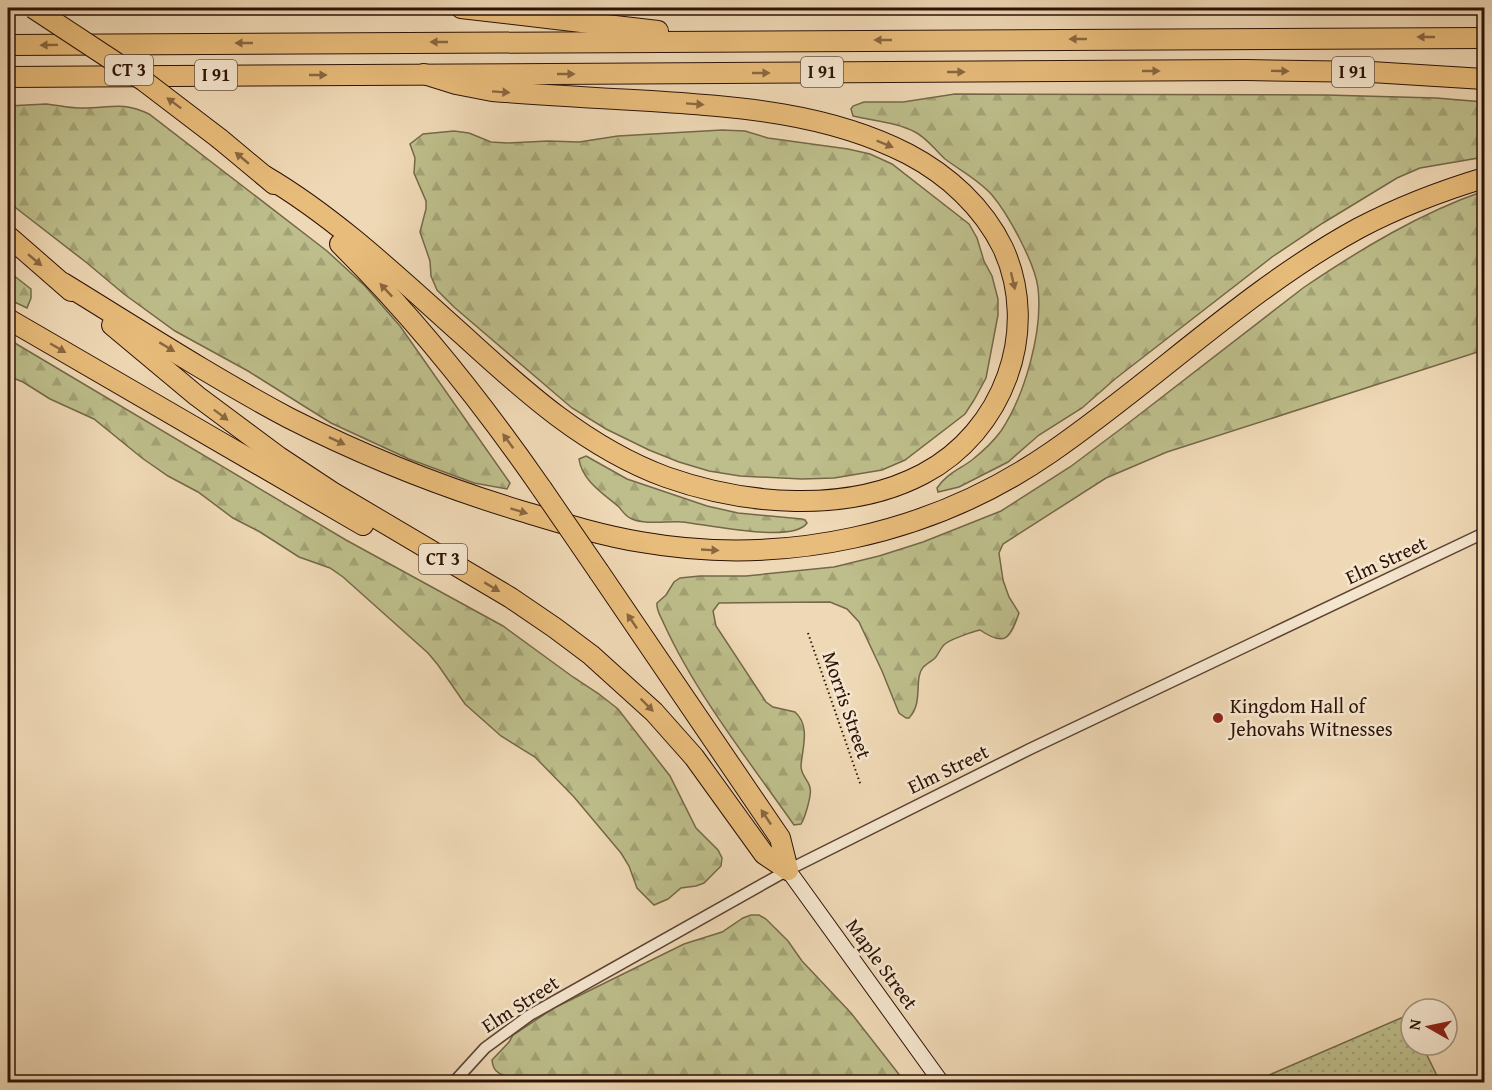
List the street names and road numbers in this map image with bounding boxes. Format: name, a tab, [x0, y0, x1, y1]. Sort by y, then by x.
road number: CT 3	[105, 55, 153, 85]
road number: I 91	[801, 57, 843, 87]
road number: I 91	[1332, 57, 1374, 87]
road number: I 91	[195, 60, 237, 90]
street label: Elm Street	[1340, 528, 1431, 591]
road number: CT 3	[419, 544, 467, 574]
street label: Morris Street	[816, 647, 879, 762]
street label: Elm Street	[902, 736, 993, 801]
street label: Maple Street	[839, 912, 925, 1015]
street label: Elm Street	[475, 968, 564, 1039]

